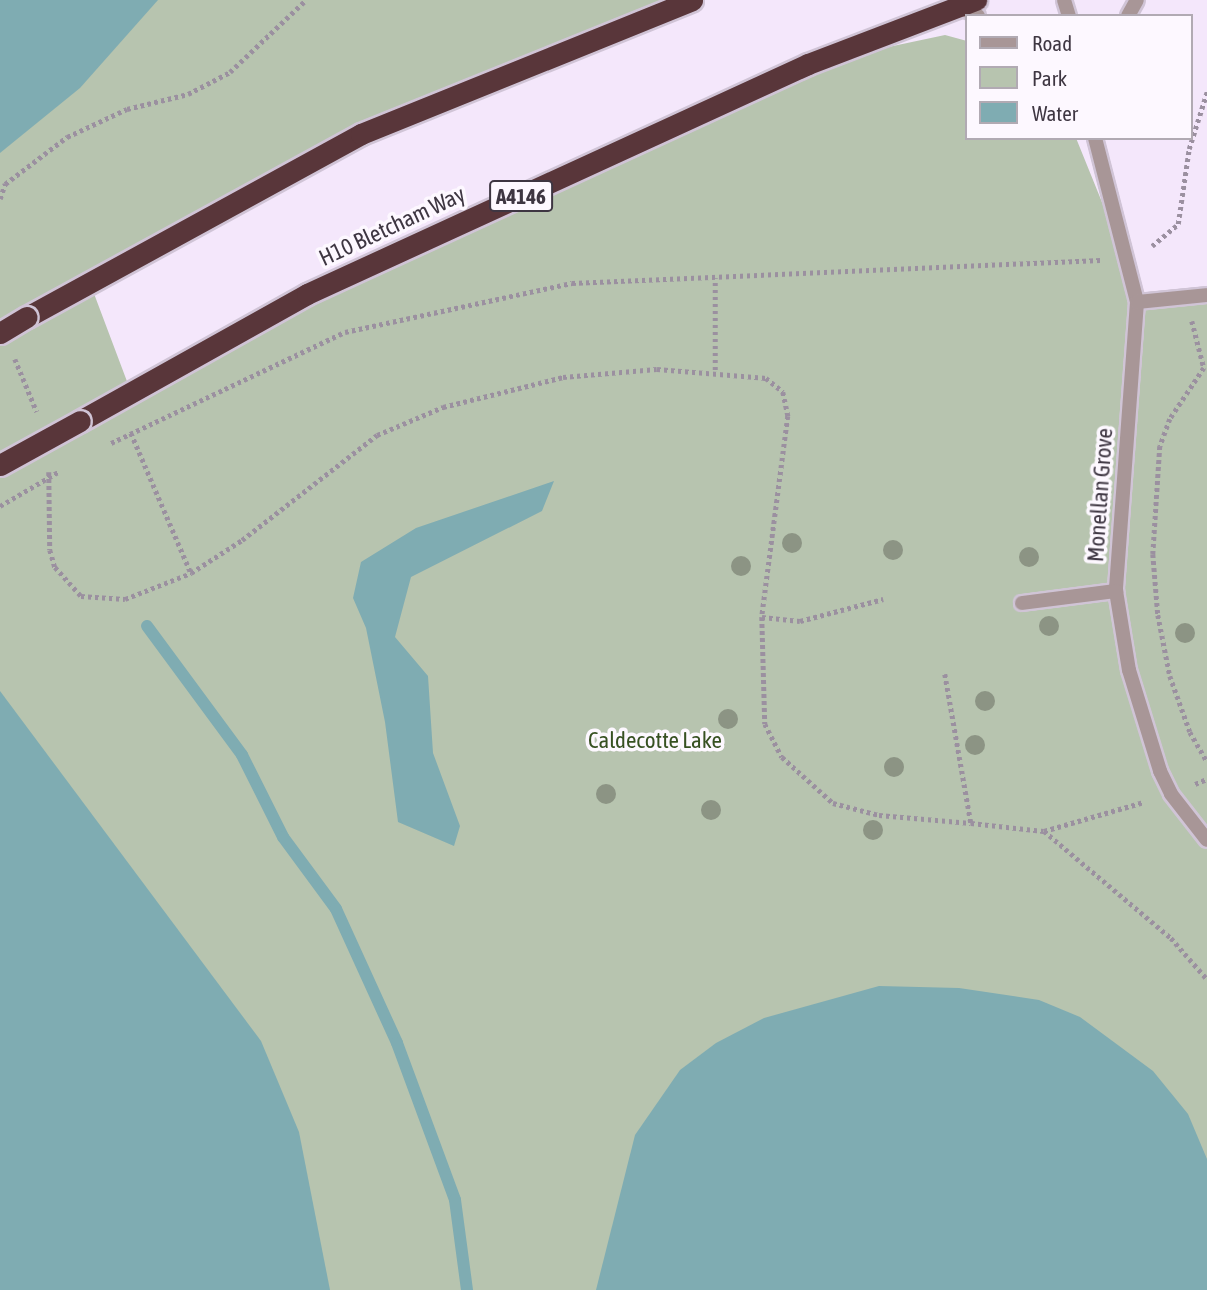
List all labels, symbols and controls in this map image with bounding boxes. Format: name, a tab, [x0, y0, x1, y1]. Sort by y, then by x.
legend	[965, 14, 1193, 140]
text: Road	[1032, 31, 1072, 55]
text: Park	[1032, 66, 1067, 90]
text: Water	[1032, 101, 1078, 125]
road number: A4146	[488, 178, 554, 214]
street label: H10 Bletcham Way	[315, 180, 469, 272]
street label: Monellan Grove	[1082, 427, 1118, 563]
park label: Caldecotte Lake	[588, 726, 722, 754]

